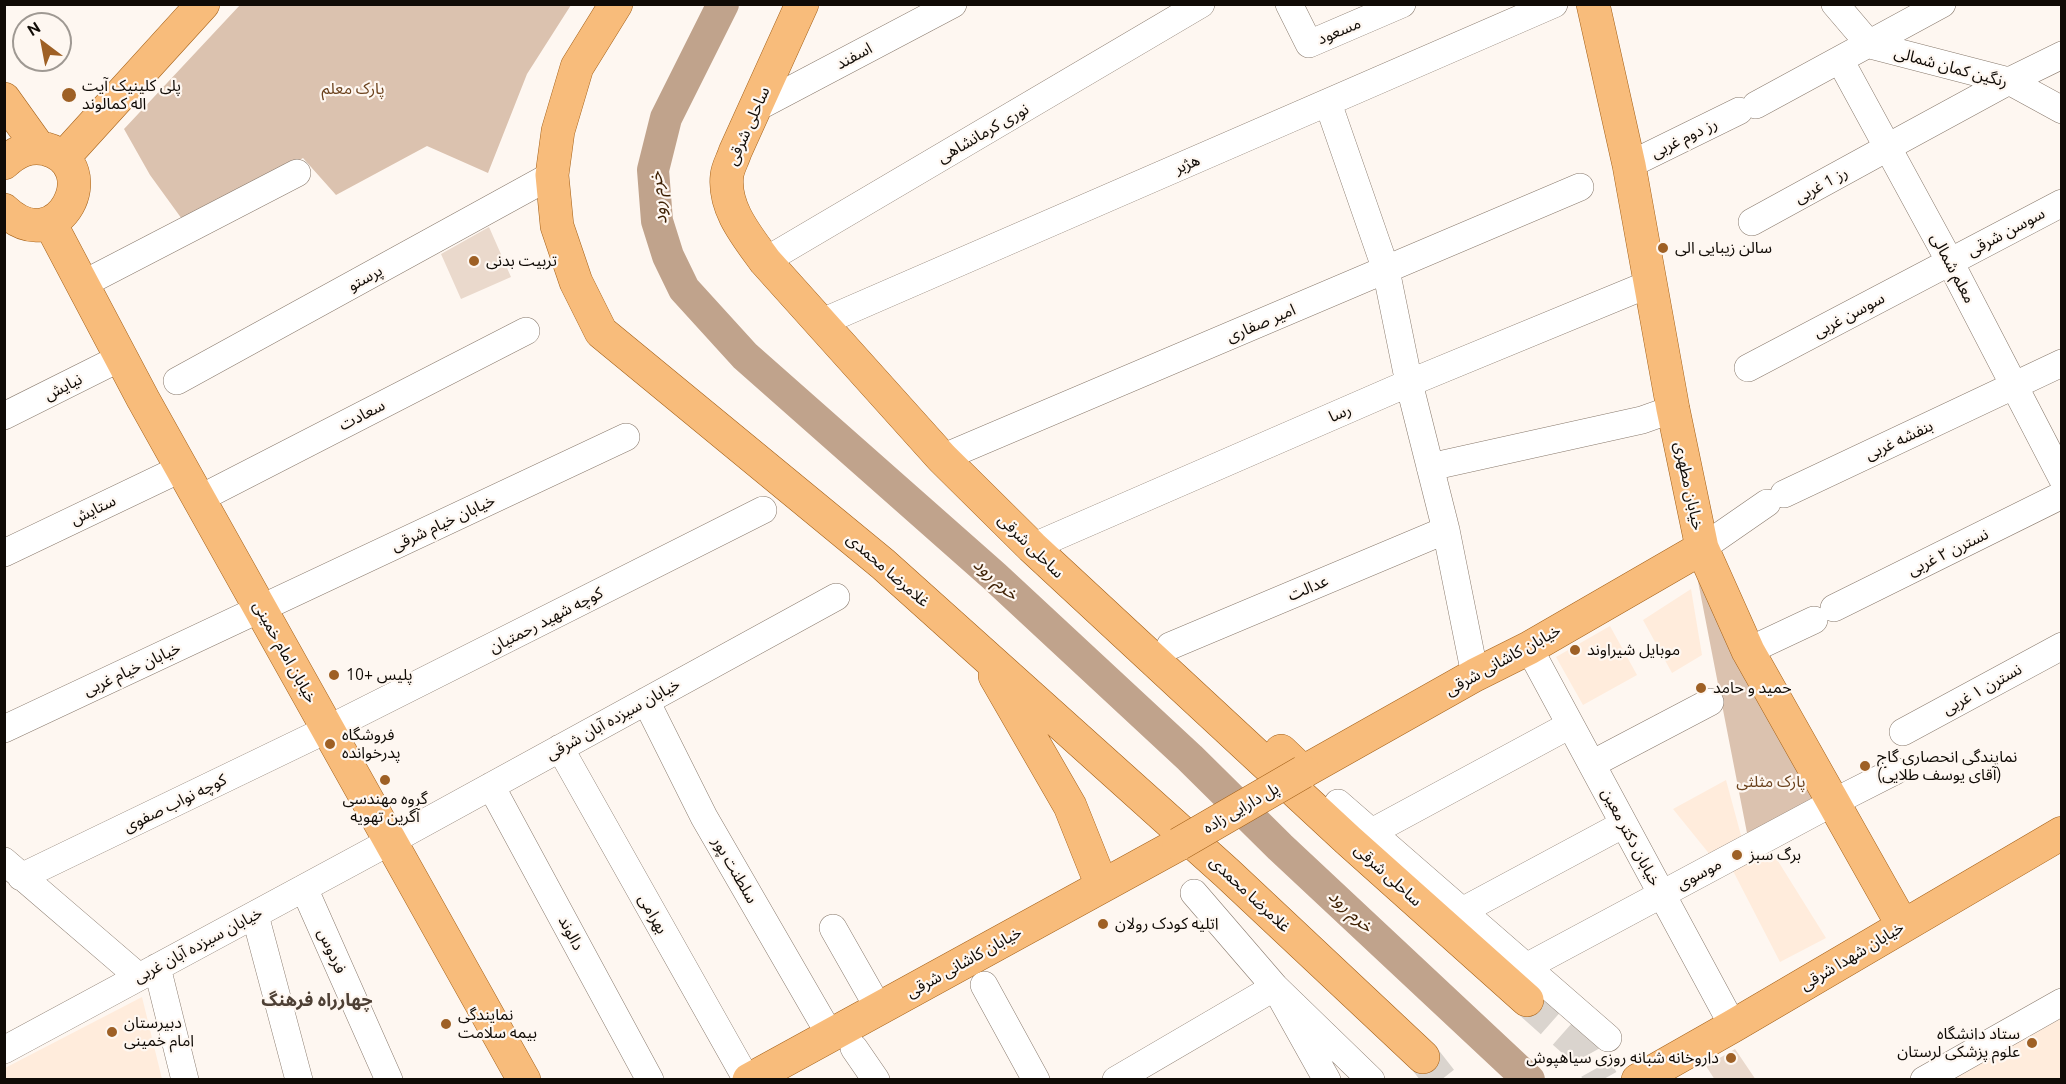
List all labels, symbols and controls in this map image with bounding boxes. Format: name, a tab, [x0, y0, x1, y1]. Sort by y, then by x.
north arrow	[12, 12, 72, 72]
street label: مسعود	[1314, 13, 1364, 49]
text: N	[24, 18, 43, 39]
street label: اسفند	[833, 39, 875, 73]
street label: رنگین کمان شمالی	[1892, 43, 2010, 91]
place label: پلی کلینیک آیت اله کمالوند	[82, 76, 181, 114]
park label: پارک معلم	[322, 79, 384, 99]
street label: ساحلی شرقی	[722, 84, 774, 168]
marker: پلی کلینیک آیت اله کمالوند	[60, 86, 78, 104]
street label: نوری کرمانشاهی	[934, 99, 1032, 167]
street label: رز دوم غربی	[1648, 114, 1720, 162]
street label: هژبر	[1171, 150, 1203, 178]
street label: رز 1 غربی	[1791, 163, 1851, 207]
water label: خرم رود	[644, 170, 672, 226]
street label: سوسن شرقی	[1964, 203, 2048, 261]
street label: معلم شمالی	[1927, 230, 1979, 306]
place label: سالن زیبایی الی	[1675, 238, 1772, 258]
marker: سالن زیبایی الی	[1656, 241, 1670, 255]
place label: تربیت بدنی	[486, 251, 557, 271]
marker: تربیت بدنی	[467, 254, 481, 268]
street label: پرستو	[344, 261, 386, 295]
street label: سوسن غربی	[1810, 288, 1888, 342]
street label: امیر صفاری	[1224, 300, 1298, 346]
street label: نیایش	[41, 369, 85, 405]
street label: سعادت	[336, 395, 388, 435]
street label: رسا	[1326, 400, 1354, 426]
street label: بنفشه غربی	[1862, 416, 1936, 464]
street label: خیابان مطهری	[1670, 440, 1708, 532]
street label: ستایش	[67, 491, 119, 529]
street label: خیابان خیام شرقی	[388, 491, 498, 555]
street label: ساحلی شرقی	[994, 510, 1068, 582]
street label: نسترن ۲ غربی	[1904, 524, 1992, 580]
street label: غلامرضا محمدی	[843, 529, 933, 611]
water label: خرم رود	[969, 553, 1023, 605]
street label: عدالت	[1285, 571, 1331, 605]
street label: کوچه شهید رحمتیان	[486, 583, 606, 657]
street label: خیابان امام خمینی	[249, 598, 321, 706]
street label: خیابان کاشانی شرقی	[1442, 620, 1564, 700]
street label: خیابان خیام غربی	[80, 638, 184, 700]
place label: موبایل شیراوند	[1587, 640, 1680, 660]
marker: موبایل شیراوند	[1568, 643, 1582, 657]
street label: نسترن ۱ غربی	[1939, 659, 2025, 719]
place label: پلیس +10	[346, 665, 413, 685]
marker: پلیس +10	[327, 668, 341, 682]
street label: خیابان سیزده آبان شرقی	[543, 674, 683, 764]
place label: حمید و حامد	[1713, 678, 1792, 698]
marker: حمید و حامد	[1694, 681, 1708, 695]
place label: فروشگاه پدرخوانده	[342, 725, 401, 763]
marker: فروشگاه پدرخوانده	[323, 737, 337, 751]
place label: نمایندگی انحصاری گاج (آقای یوسف طلایی)	[1877, 747, 2017, 785]
marker: نمایندگی انحصاری گاج (آقای یوسف طلایی)	[1858, 759, 1872, 773]
street label: کوچه نواب صفوی	[120, 770, 230, 836]
park label: پارک مثلثی	[1736, 772, 1806, 792]
marker: گروه مهندسی آگرین تهویه	[378, 773, 392, 787]
street label: پل دارایی زاده	[1200, 779, 1282, 837]
street label: خیابان دکتر معین	[1597, 785, 1665, 889]
place label: گروه مهندسی آگرین تهویه	[342, 789, 428, 827]
street label: سلطنت پور	[708, 833, 762, 907]
street label: ساحلی شرقی	[1350, 840, 1426, 910]
place label: برگ سبز	[1749, 845, 1801, 865]
marker: برگ سبز	[1730, 848, 1744, 862]
street label: غلامرضا محمدی	[1206, 852, 1294, 936]
street label: موسوی	[1673, 854, 1725, 894]
water label: خرم رود	[1324, 885, 1378, 937]
street label: بهرامی	[634, 891, 672, 937]
street label: خیابان سیزده آبان غربی	[130, 903, 266, 987]
street label: دالوند	[554, 913, 588, 953]
place label: اتلیه کودک رولان	[1115, 914, 1219, 934]
marker: اتلیه کودک رولان	[1096, 917, 1110, 931]
street label: خیابان شهدا شرقی	[1797, 917, 1907, 995]
street label: خیابان کاشانی شرقی	[903, 922, 1025, 1002]
street label: فردوس	[314, 926, 350, 976]
district label: چهارراه فرهنگ	[261, 989, 373, 1011]
place label: نمایندگی بیمه سلامت	[458, 1005, 537, 1043]
place label: دبیرستان امام خمینی	[124, 1013, 194, 1051]
marker: نمایندگی بیمه سلامت	[439, 1017, 453, 1031]
place label: ستاد دانشگاه علوم پزشکی لرستان	[1897, 1024, 2020, 1062]
marker: دبیرستان امام خمینی	[105, 1025, 119, 1039]
marker: ستاد دانشگاه علوم پزشکی لرستان	[2025, 1036, 2039, 1050]
place label: داروخانه شبانه روزی سیاهپوش	[1526, 1048, 1719, 1068]
marker: داروخانه شبانه روزی سیاهپوش	[1724, 1051, 1738, 1065]

